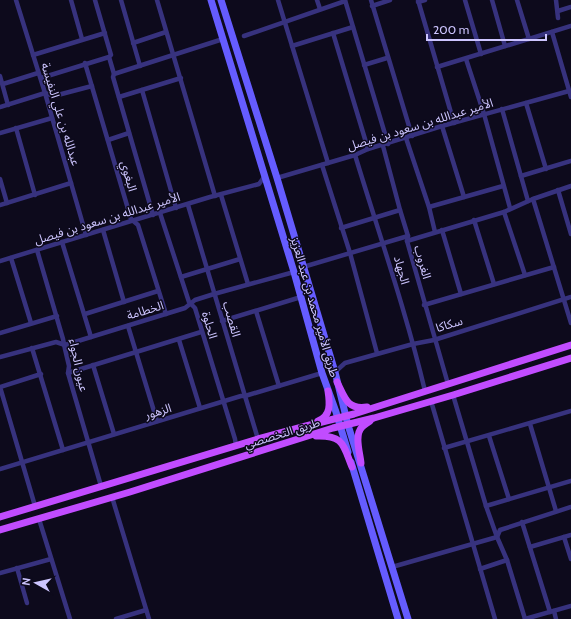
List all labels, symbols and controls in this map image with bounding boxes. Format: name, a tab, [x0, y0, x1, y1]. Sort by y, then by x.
scale bar	[427, 16, 546, 42]
text: 200 m	[433, 22, 469, 37]
street label: عبدالله بن علي النفيسة	[36, 61, 84, 168]
street label: الأمير عبدالله بن سعود بن فيصل	[345, 95, 495, 153]
street label: البغوي	[115, 159, 141, 194]
street label: الأمير عبدالله بن سعود بن فيصل	[32, 189, 182, 247]
street label: طريق الأمير محمد بن عبد العزيز	[287, 234, 342, 379]
street label: الغروب	[411, 243, 435, 281]
street label: الجهاد	[391, 254, 413, 286]
street label: الخطامة	[125, 297, 165, 323]
street label: القصب	[220, 299, 244, 339]
street label: الحلوة	[199, 310, 221, 341]
street label: سكاكا	[434, 313, 464, 335]
street label: عيون الجواء	[66, 337, 92, 393]
street label: الزهور	[142, 400, 173, 422]
street label: طريق التخصصي	[242, 414, 322, 454]
north arrow	[16, 563, 56, 603]
text: N	[19, 577, 34, 586]

